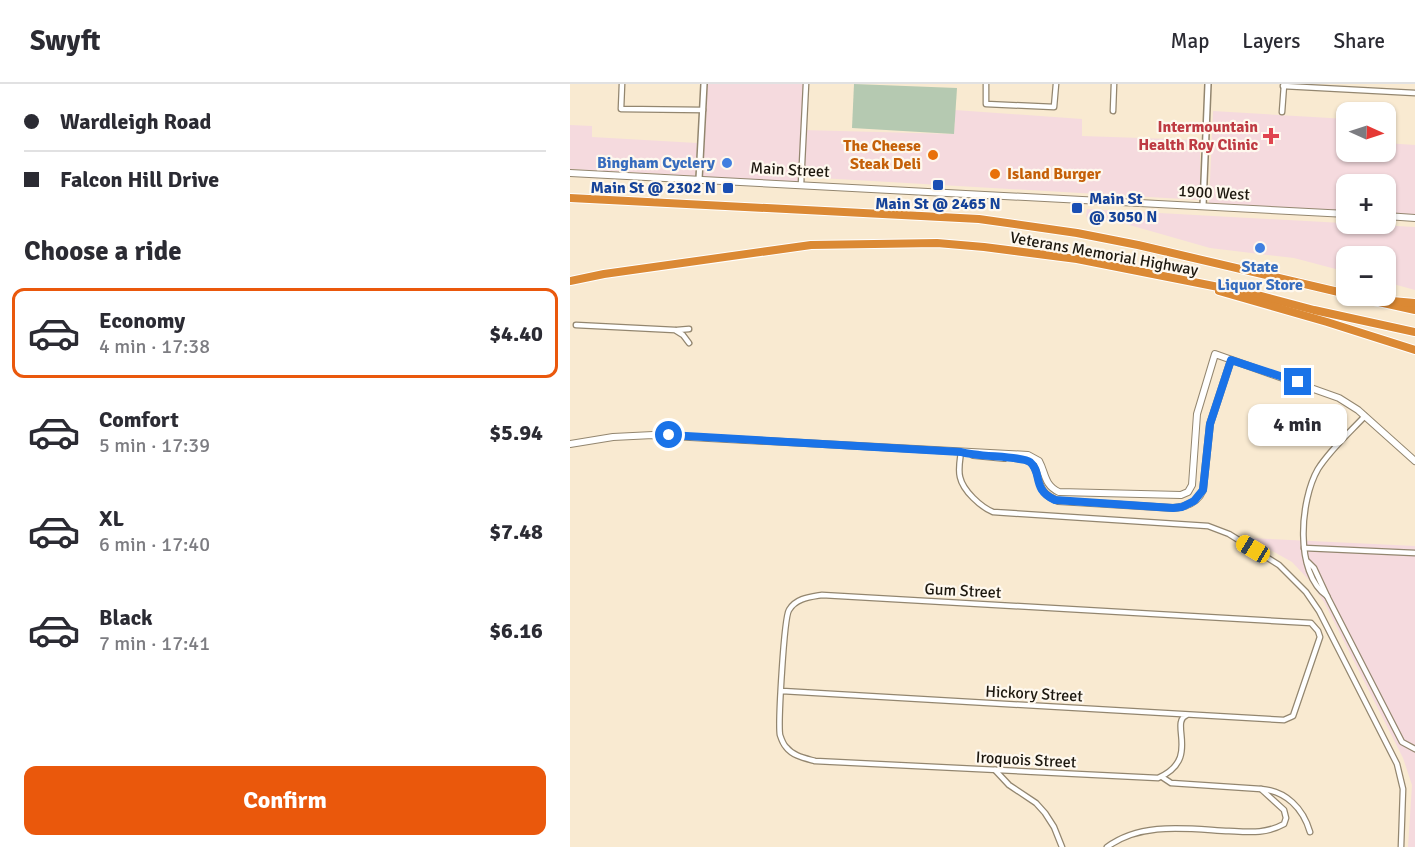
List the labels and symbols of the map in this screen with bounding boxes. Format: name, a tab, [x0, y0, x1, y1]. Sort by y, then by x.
north arrow	[1336, 102, 1396, 162]
place label: Intermountain Health Roy Clinic	[1138, 117, 1258, 155]
marker: Intermountain Health Roy Clinic	[1262, 127, 1280, 145]
place label: The Cheese Steak Deli	[843, 136, 921, 174]
marker: The Cheese Steak Deli	[926, 148, 940, 162]
place label: Bingham Cyclery	[597, 153, 715, 173]
marker: Bingham Cyclery	[720, 156, 734, 170]
street label: Main Street	[750, 158, 831, 182]
place label: Island Burger	[1007, 164, 1102, 184]
marker: Island Burger	[988, 167, 1002, 181]
place label: Main St @ 2302 N	[591, 178, 716, 198]
marker: Main St @ 2465 N	[931, 178, 945, 192]
marker: Main St @ 2302 N	[721, 181, 735, 195]
street label: 1900 West	[1178, 181, 1251, 205]
place label: Main St @ 3050 N	[1089, 189, 1157, 227]
place label: Main St @ 2465 N	[875, 194, 1001, 214]
marker: Main St @ 3050 N	[1070, 201, 1084, 215]
street label: Veterans Memorial Highway	[1008, 228, 1200, 280]
marker: State Liquor Store	[1253, 241, 1267, 255]
place label: State Liquor Store	[1217, 257, 1303, 295]
route end	[1284, 368, 1311, 395]
callout: 4 min	[1248, 403, 1347, 445]
route start	[655, 421, 682, 448]
car	[1233, 532, 1273, 566]
street label: Gum Street	[924, 579, 1002, 603]
street label: Hickory Street	[985, 681, 1084, 707]
street label: Iroquois Street	[975, 747, 1077, 773]

